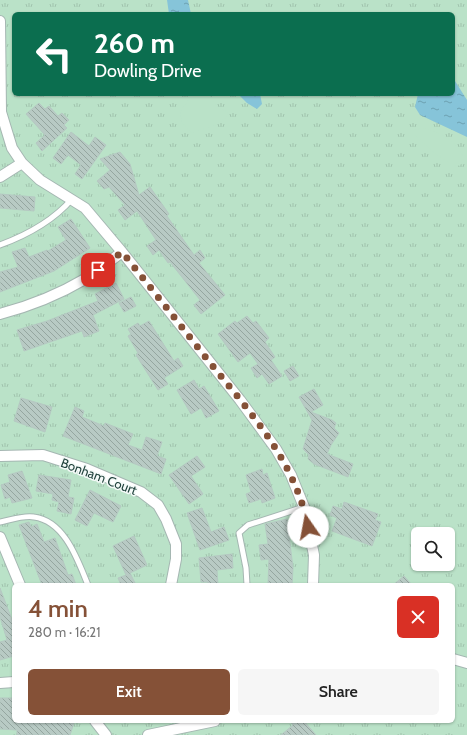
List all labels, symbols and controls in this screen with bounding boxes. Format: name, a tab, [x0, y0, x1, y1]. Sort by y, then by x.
text: 260 m	[94, 26, 175, 60]
icon: left	[28, 28, 80, 80]
text: Dowling Drive	[94, 60, 201, 82]
pin	[81, 253, 115, 287]
icon: arrive	[87, 259, 109, 281]
street label: Bonham Court	[59, 454, 140, 498]
position arrow	[287, 506, 329, 548]
map controls	[411, 527, 455, 571]
button: search	[411, 527, 455, 571]
text: 4 min	[28, 594, 88, 623]
button: close	[397, 596, 439, 638]
text: 280 m · 16:21	[28, 624, 100, 640]
button: Exit	[28, 669, 230, 715]
button: Share	[238, 669, 439, 715]

